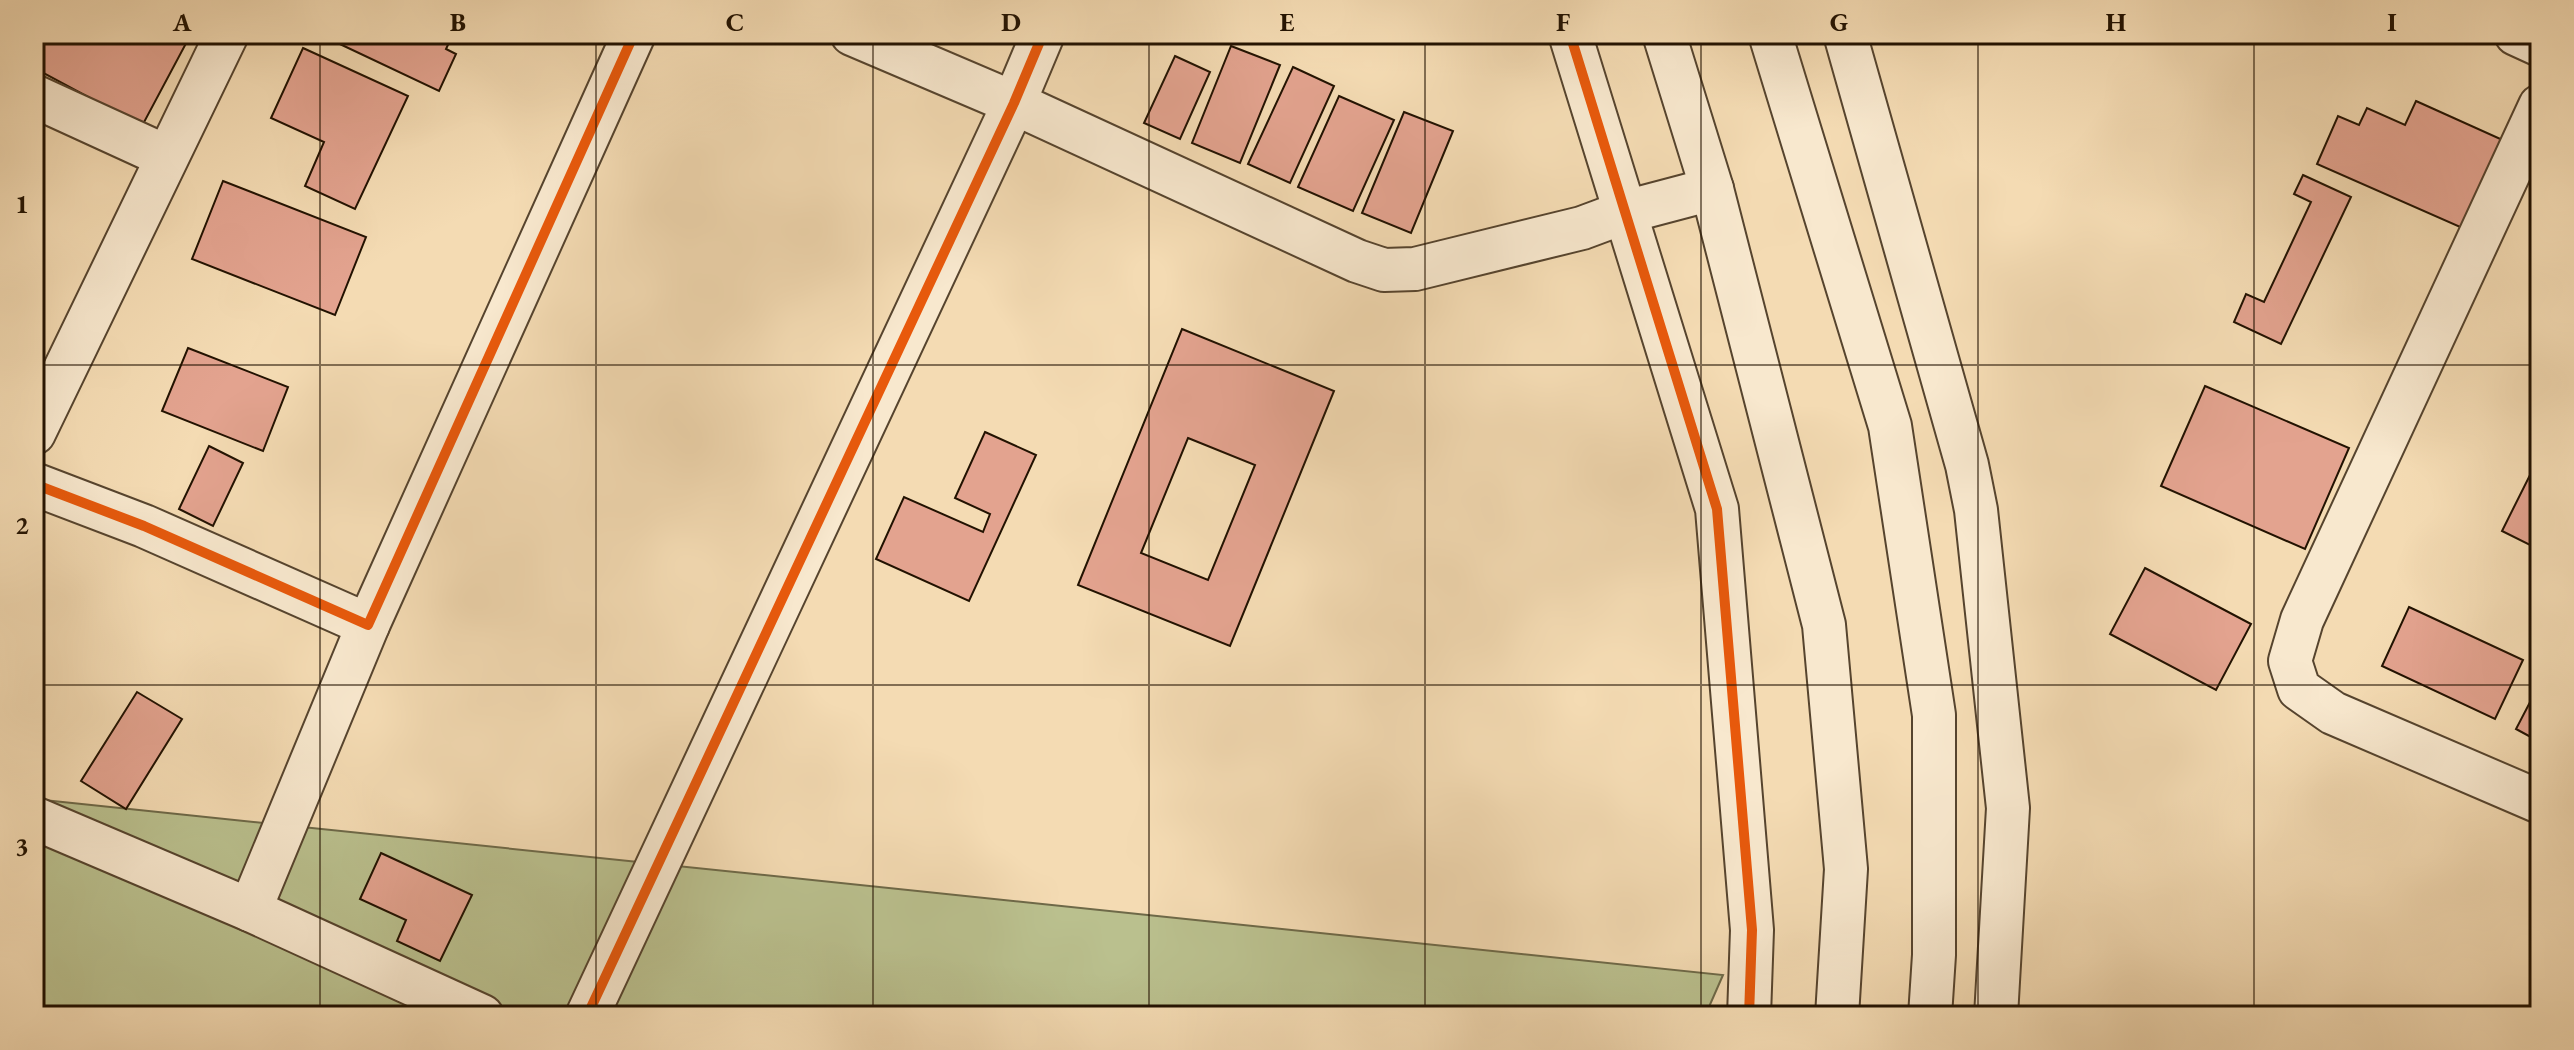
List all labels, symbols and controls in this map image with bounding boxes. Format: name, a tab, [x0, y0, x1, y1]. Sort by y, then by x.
text: A	[172, 5, 192, 39]
text: B	[450, 5, 466, 39]
text: C	[726, 5, 744, 39]
text: D	[1001, 5, 1021, 39]
text: E	[1280, 5, 1295, 39]
text: F	[1556, 5, 1570, 39]
text: G	[1830, 5, 1849, 39]
text: H	[2106, 5, 2127, 39]
text: I	[2387, 5, 2397, 39]
text: 1	[15, 187, 29, 221]
text: 2	[15, 508, 29, 542]
text: 3	[15, 829, 29, 863]

